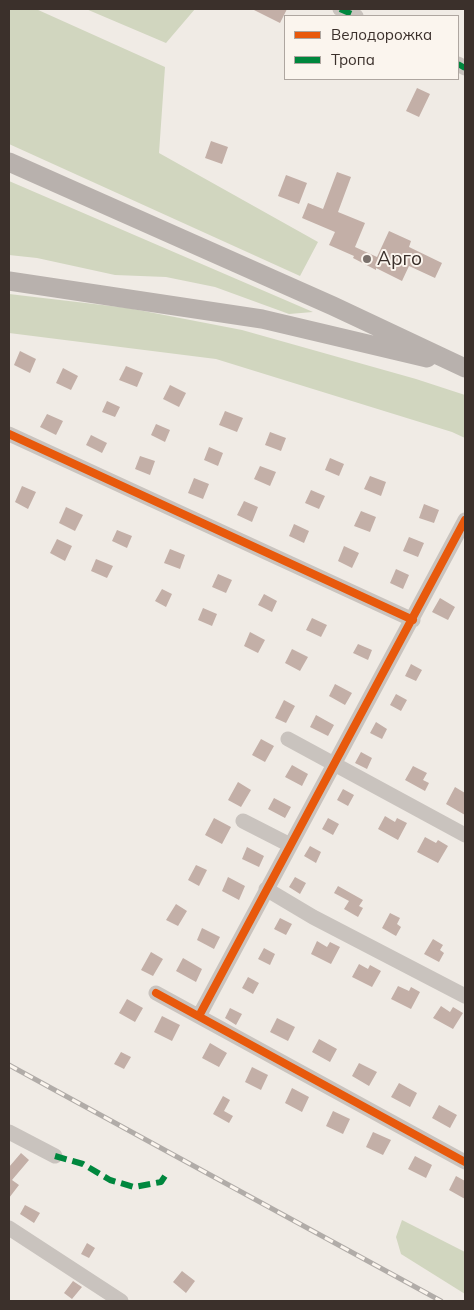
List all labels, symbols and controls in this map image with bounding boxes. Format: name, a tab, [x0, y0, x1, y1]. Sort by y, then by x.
legend	[284, 15, 459, 80]
text: Велодорожка	[331, 25, 432, 44]
text: Тропа	[331, 50, 375, 69]
place label: Арго	[377, 248, 422, 270]
marker: Арго	[361, 253, 373, 265]

